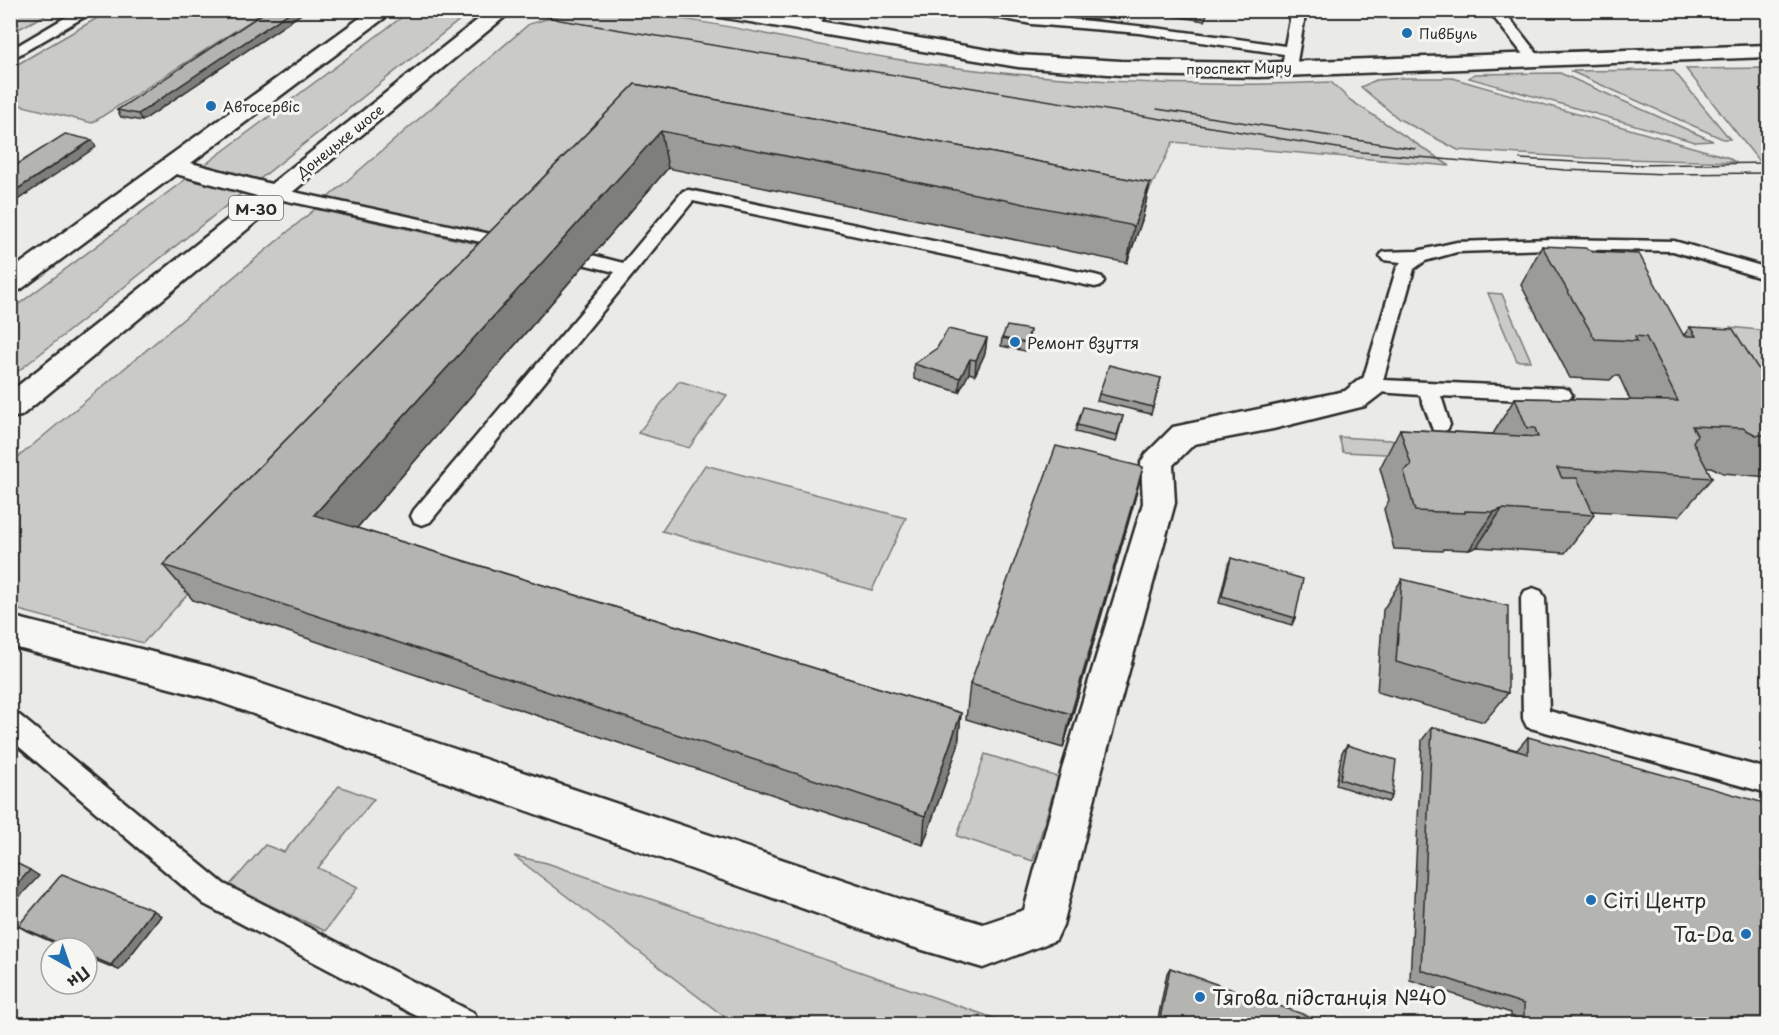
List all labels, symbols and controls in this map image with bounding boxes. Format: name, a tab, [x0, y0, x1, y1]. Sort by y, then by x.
place label: ПивБуль	[1419, 23, 1477, 44]
marker: ПивБуль	[1400, 26, 1414, 40]
street label: проспект Миру	[1186, 57, 1292, 79]
place label: Автосервіс	[223, 96, 300, 117]
marker: Автосервіс	[204, 99, 218, 113]
street label: Донецьке шосе	[291, 99, 388, 183]
road number: М-30	[229, 196, 283, 220]
place label: Ремонт взуття	[1027, 330, 1139, 354]
marker: Ремонт взуття	[1008, 335, 1022, 349]
place label: Сіті Центр	[1603, 885, 1706, 915]
marker: Сіті Центр	[1584, 893, 1598, 907]
place label: Ta-Da	[1673, 919, 1735, 949]
marker: Ta-Da	[1739, 927, 1753, 941]
north arrow	[39, 936, 99, 996]
text: Пн	[63, 962, 96, 995]
place label: Тягова пiдстанцiя №40	[1212, 982, 1447, 1012]
marker: Тягова пiдстанцiя №40	[1193, 990, 1207, 1004]

